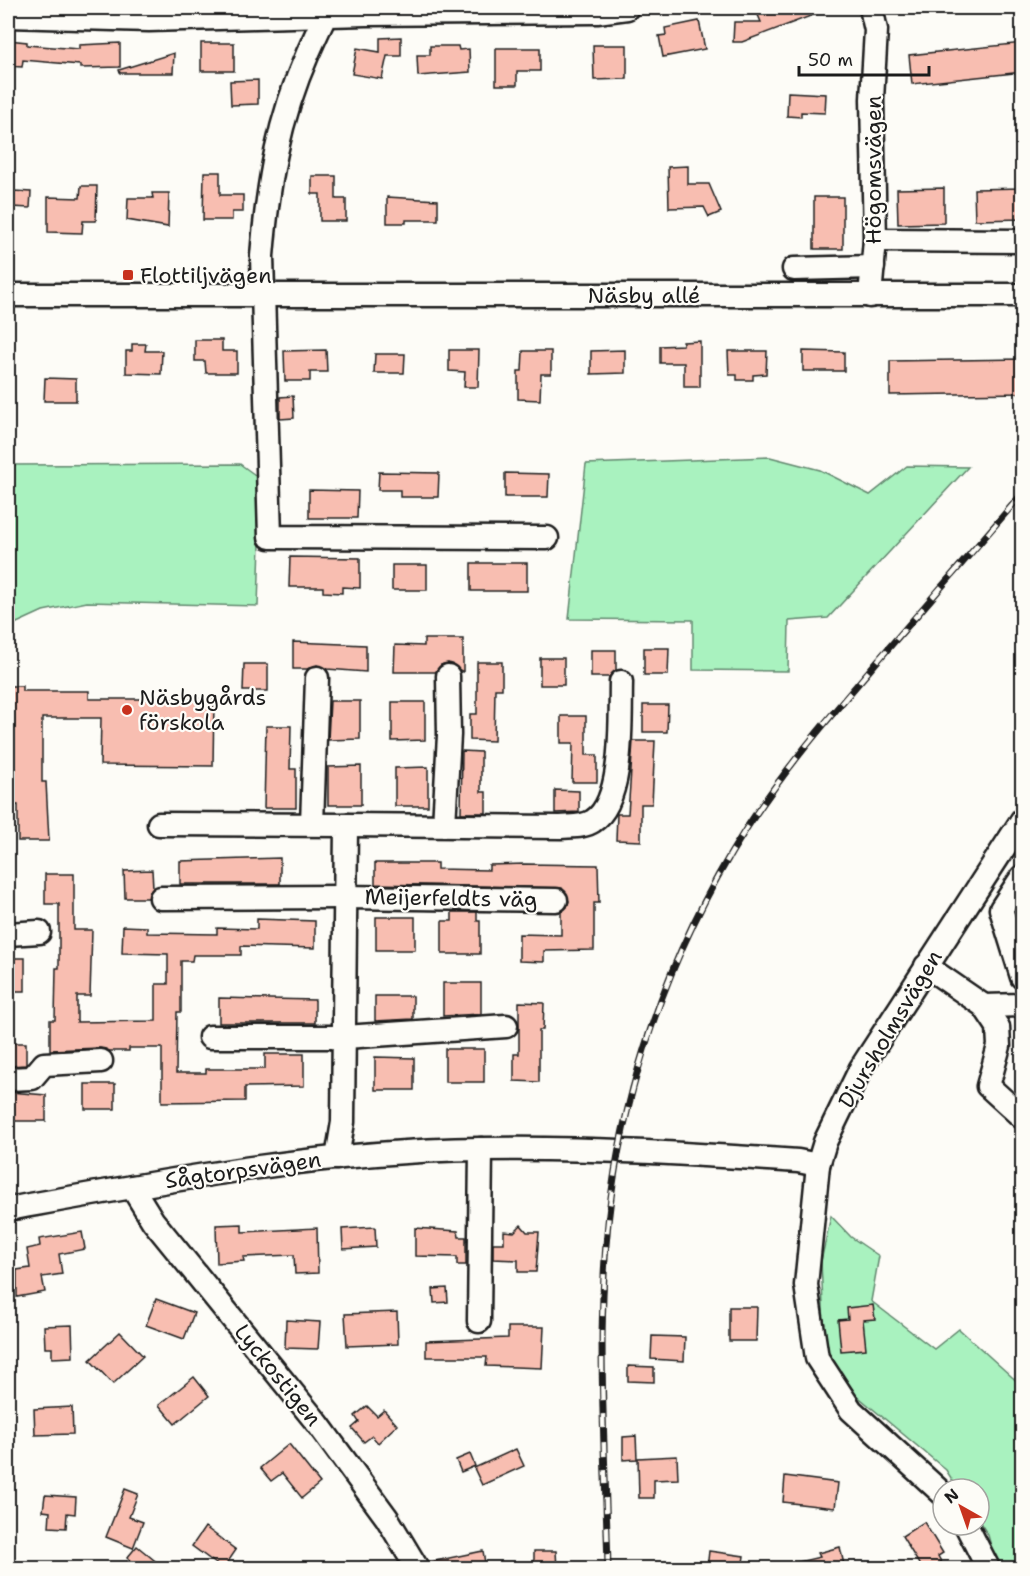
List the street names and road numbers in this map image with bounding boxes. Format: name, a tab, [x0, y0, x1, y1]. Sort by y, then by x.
street label: Högomsvägen	[859, 95, 888, 245]
street label: Näsby allé	[587, 281, 701, 310]
street label: Meijerfeldts väg	[364, 882, 538, 914]
street label: Djursholmsvägen	[831, 945, 949, 1113]
street label: Sågtorpsvägen	[163, 1145, 323, 1195]
street label: Lyckostigen	[228, 1318, 328, 1432]

